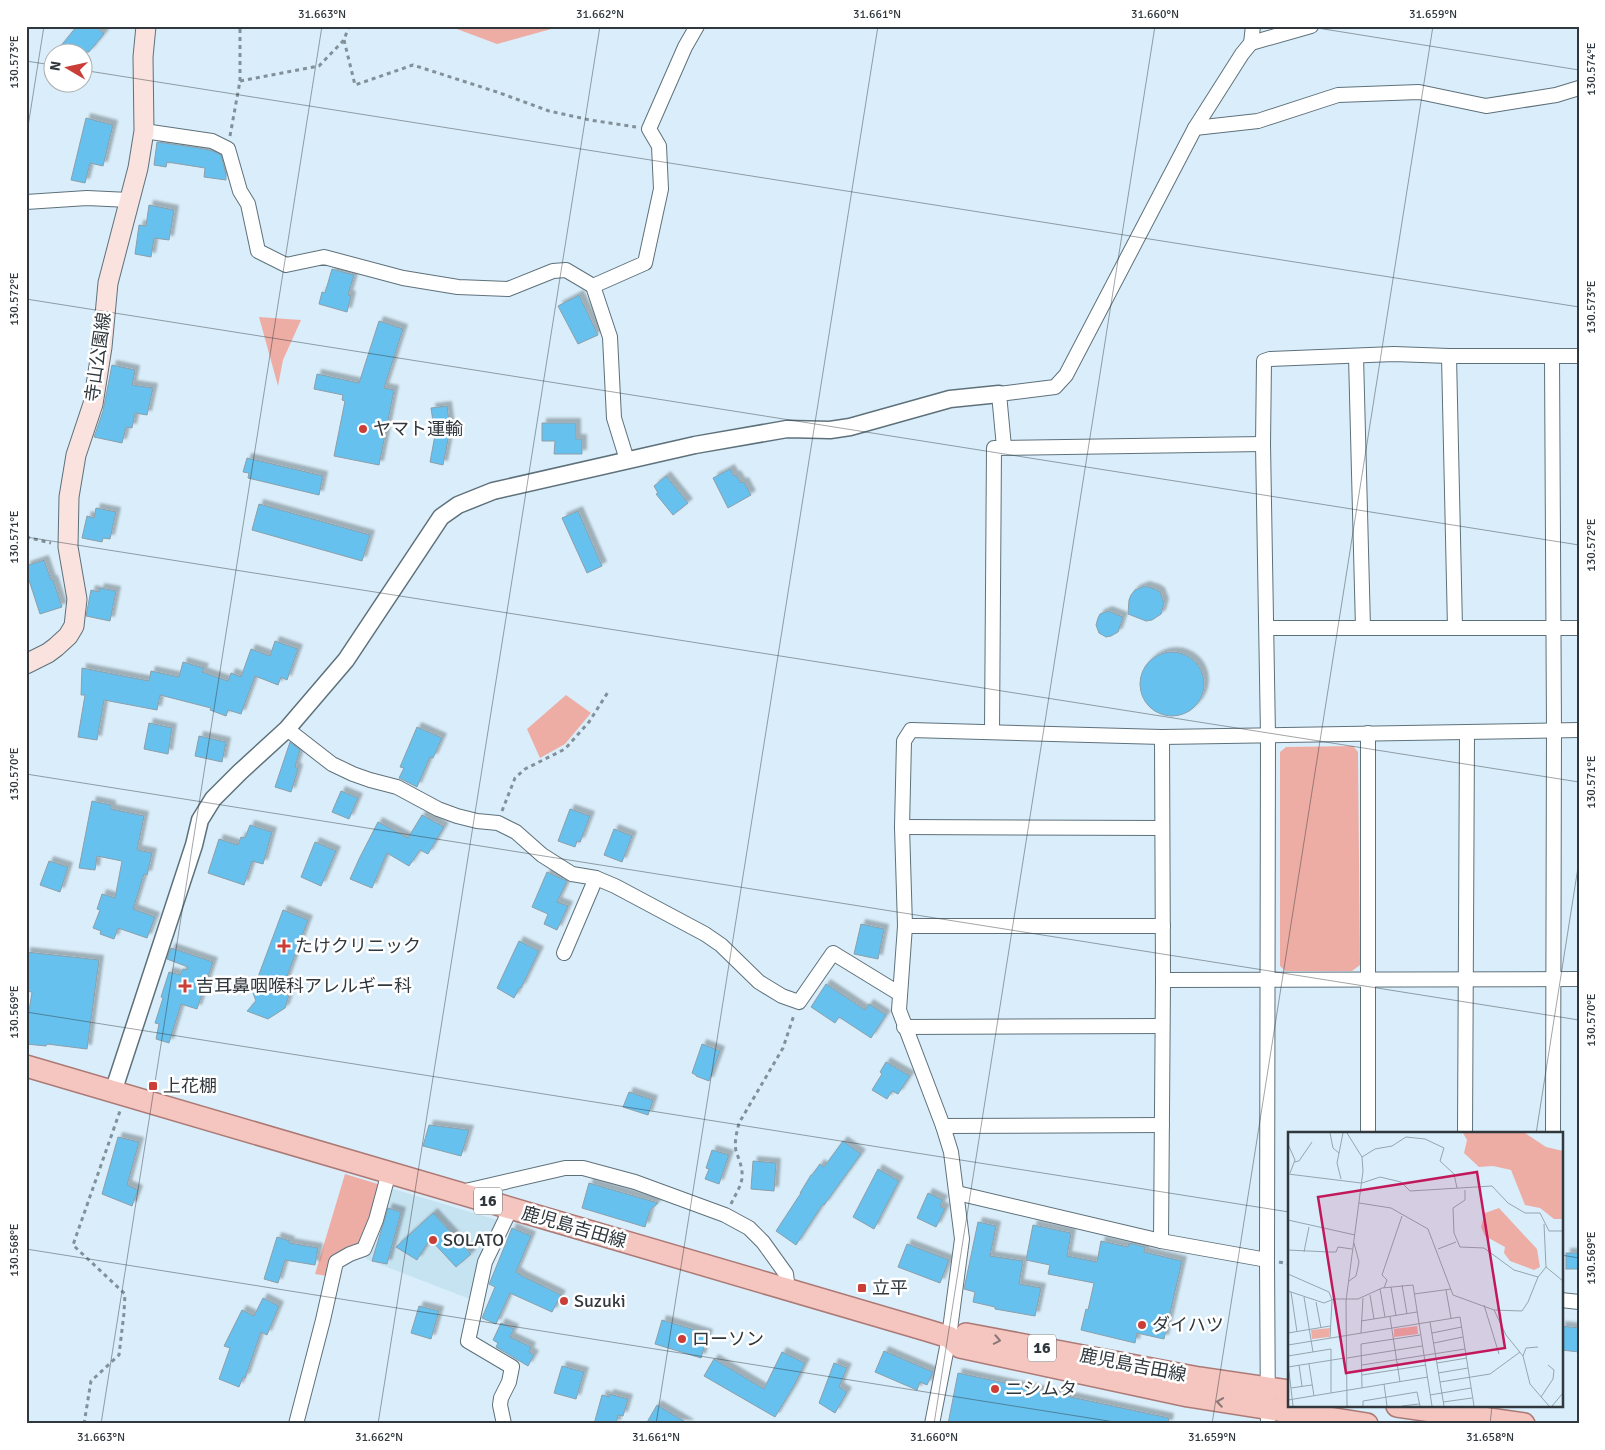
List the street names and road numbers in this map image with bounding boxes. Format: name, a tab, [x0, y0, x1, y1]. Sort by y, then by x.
street label: 寺山公園線	[81, 311, 115, 403]
road number: 16	[474, 1188, 502, 1214]
street label: 鹿児島吉田線	[519, 1202, 629, 1252]
road number: 16	[1028, 1335, 1056, 1362]
street label: 鹿児島吉田線	[1078, 1344, 1188, 1386]

